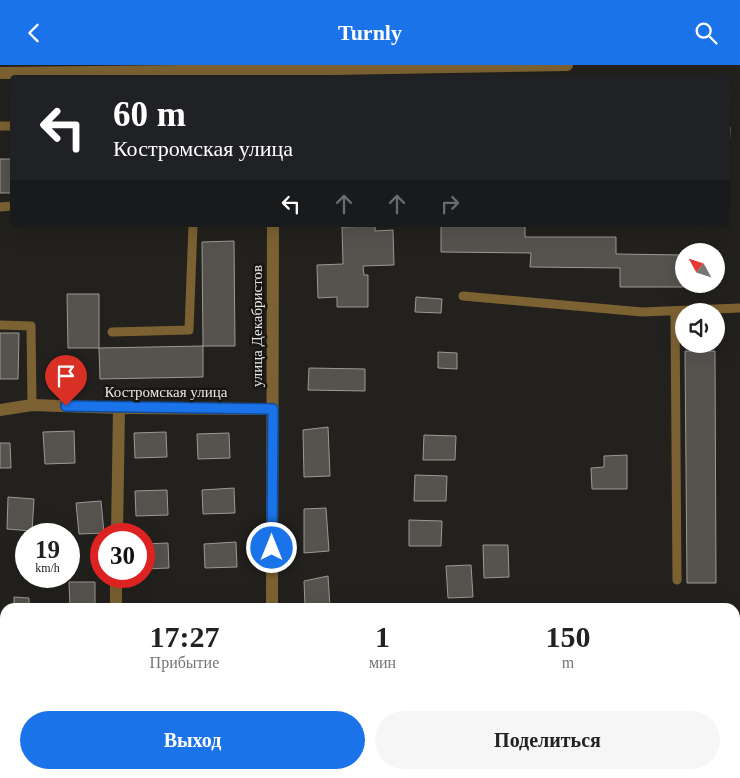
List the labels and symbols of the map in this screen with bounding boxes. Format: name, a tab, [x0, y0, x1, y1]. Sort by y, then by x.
north arrow	[675, 243, 725, 293]
street label: улица Декабристов	[249, 265, 265, 387]
pin	[45, 355, 87, 406]
street label: Костромская улица	[105, 384, 228, 400]
position arrow	[245, 521, 297, 573]
speed limit sign: 30	[90, 523, 155, 588]

